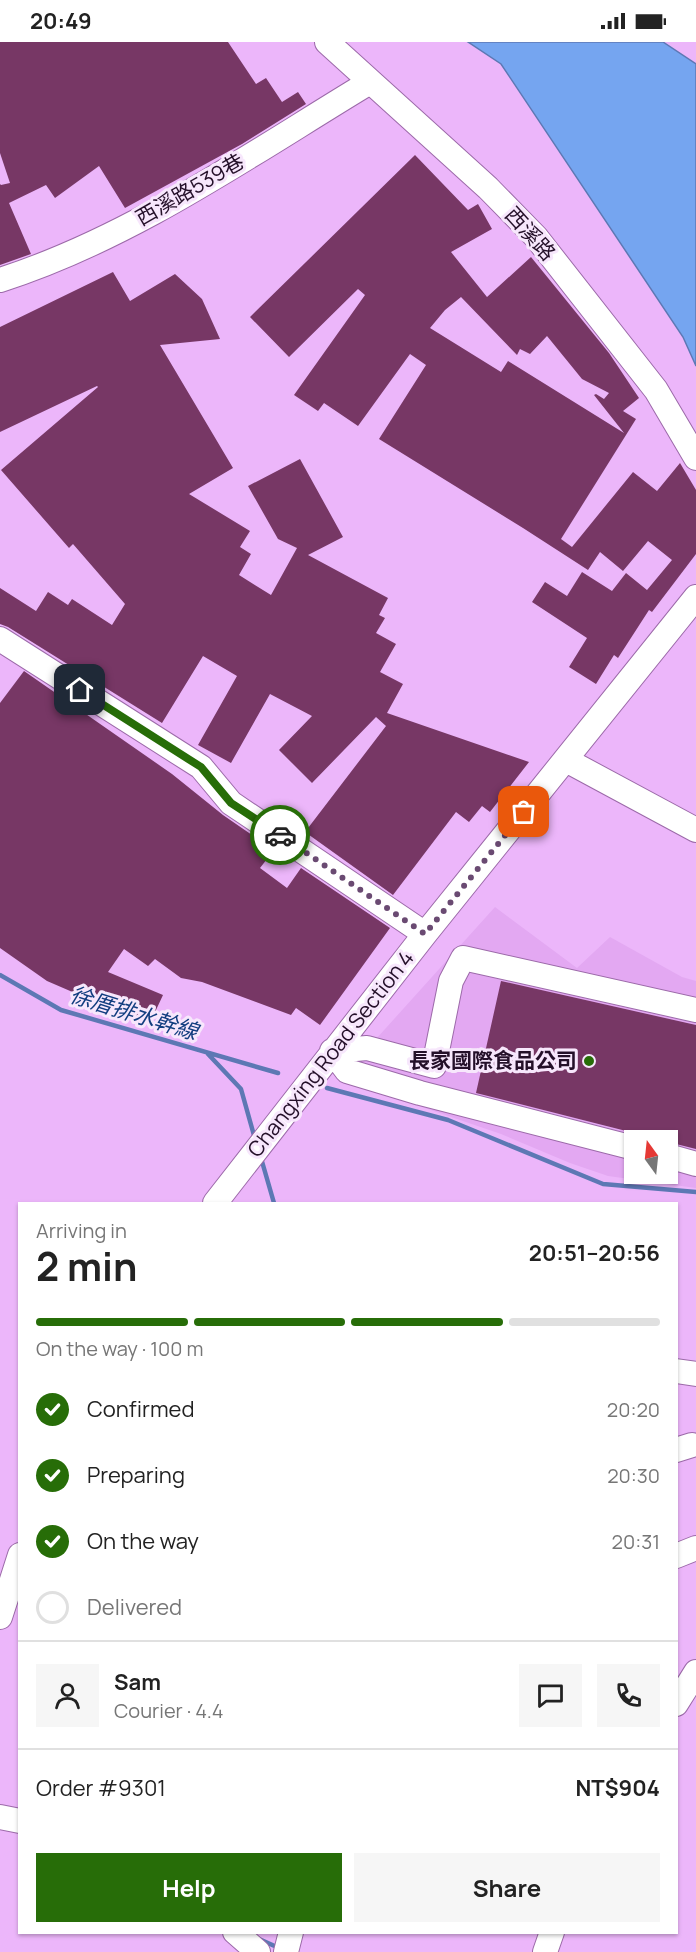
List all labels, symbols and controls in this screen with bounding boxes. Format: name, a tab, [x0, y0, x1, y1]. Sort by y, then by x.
text: 20:49	[30, 6, 92, 36]
street label: 西溪路539巷	[130, 147, 249, 231]
street label: 西溪路	[499, 201, 562, 266]
pin	[54, 664, 105, 715]
icon: home	[63, 673, 96, 706]
pin	[498, 786, 549, 837]
icon: bag	[507, 795, 540, 828]
courier	[250, 805, 310, 865]
icon: car	[264, 819, 297, 852]
street label: Changxing Road Section 4	[241, 944, 420, 1162]
water label: 徐厝排水幹線	[66, 979, 204, 1048]
place label: 長家國際食品公司	[409, 1046, 577, 1074]
marker: 長家國際食品公司	[582, 1054, 596, 1068]
north arrow	[624, 1130, 678, 1184]
map controls	[624, 1130, 678, 1184]
text: Arriving in	[36, 1217, 127, 1244]
text: 20:51–20:56	[529, 1238, 660, 1268]
text: 2 min	[36, 1239, 137, 1293]
text: On the way · 100 m	[36, 1335, 203, 1362]
icon: check	[36, 1393, 69, 1426]
text: Confirmed	[87, 1394, 195, 1424]
text: 20:20	[607, 1396, 660, 1423]
icon: check	[36, 1459, 69, 1492]
text: Preparing	[87, 1460, 185, 1490]
text: 20:30	[607, 1462, 660, 1489]
icon: check	[36, 1525, 69, 1558]
text: On the way	[87, 1526, 199, 1556]
text: 20:31	[612, 1528, 660, 1555]
text: Delivered	[87, 1592, 182, 1622]
button: person	[36, 1664, 99, 1727]
button: chat	[519, 1664, 582, 1727]
button: phone	[597, 1664, 660, 1727]
text: Sam	[114, 1667, 161, 1697]
text: Courier · 4.4	[114, 1697, 224, 1724]
text: Order #9301	[36, 1773, 166, 1803]
text: NT$904	[576, 1773, 660, 1803]
button: Help	[36, 1853, 342, 1922]
button: Share	[354, 1853, 660, 1922]

